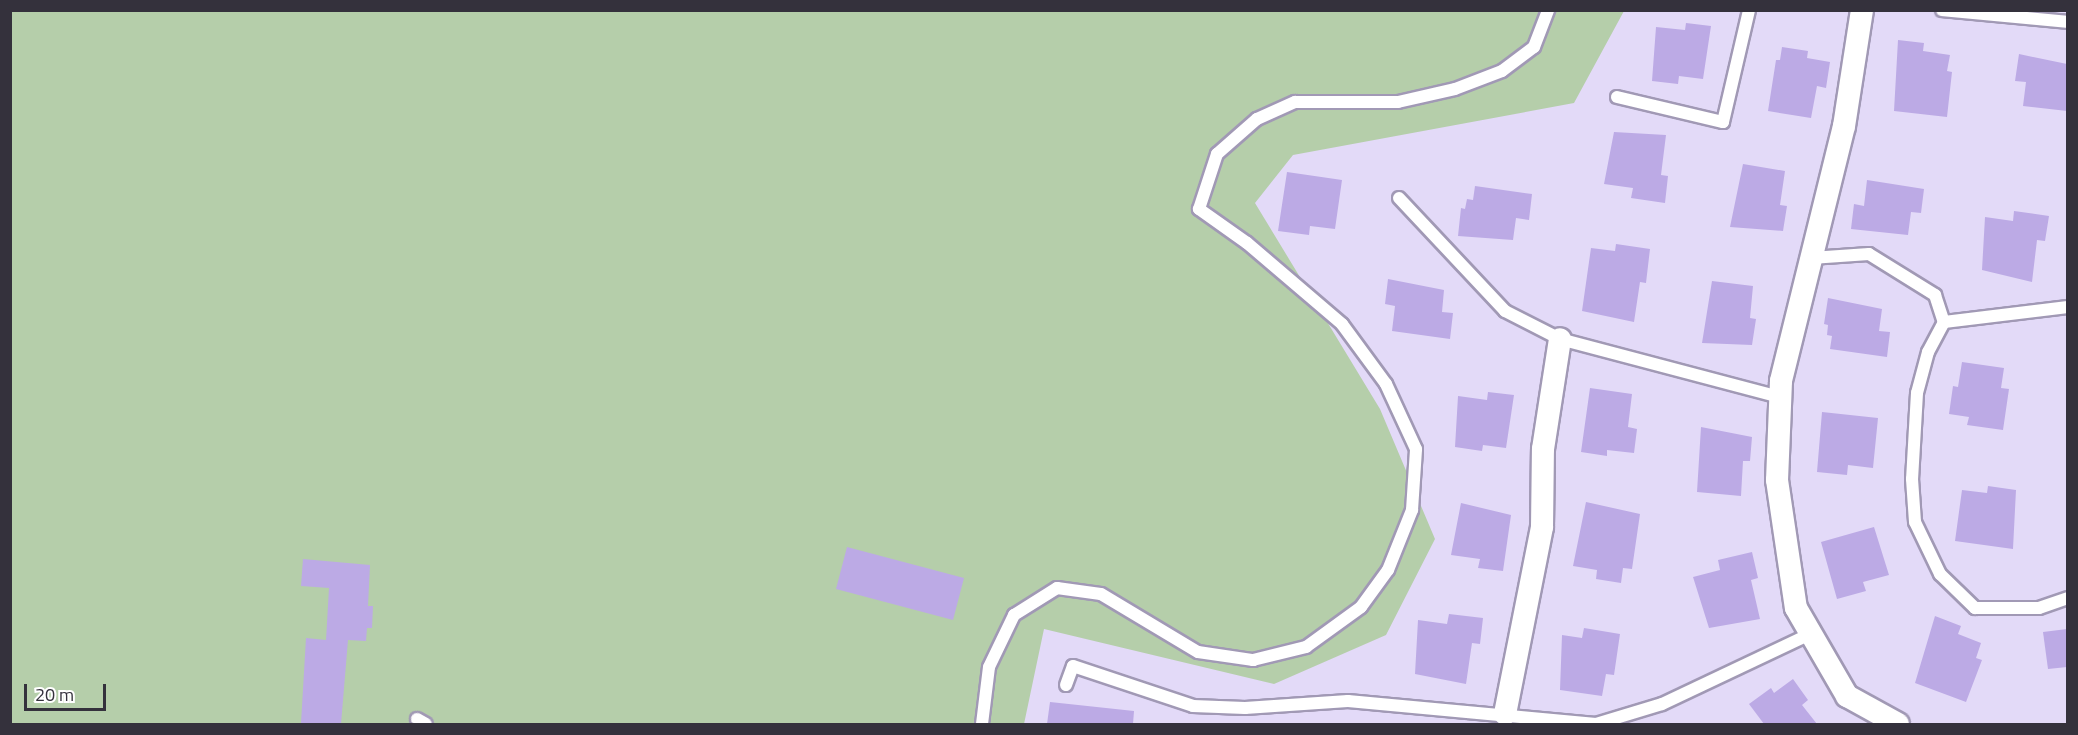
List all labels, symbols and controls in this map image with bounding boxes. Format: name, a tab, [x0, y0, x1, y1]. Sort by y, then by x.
scale bar	[27, 672, 110, 710]
text: 20 m	[35, 681, 74, 708]

